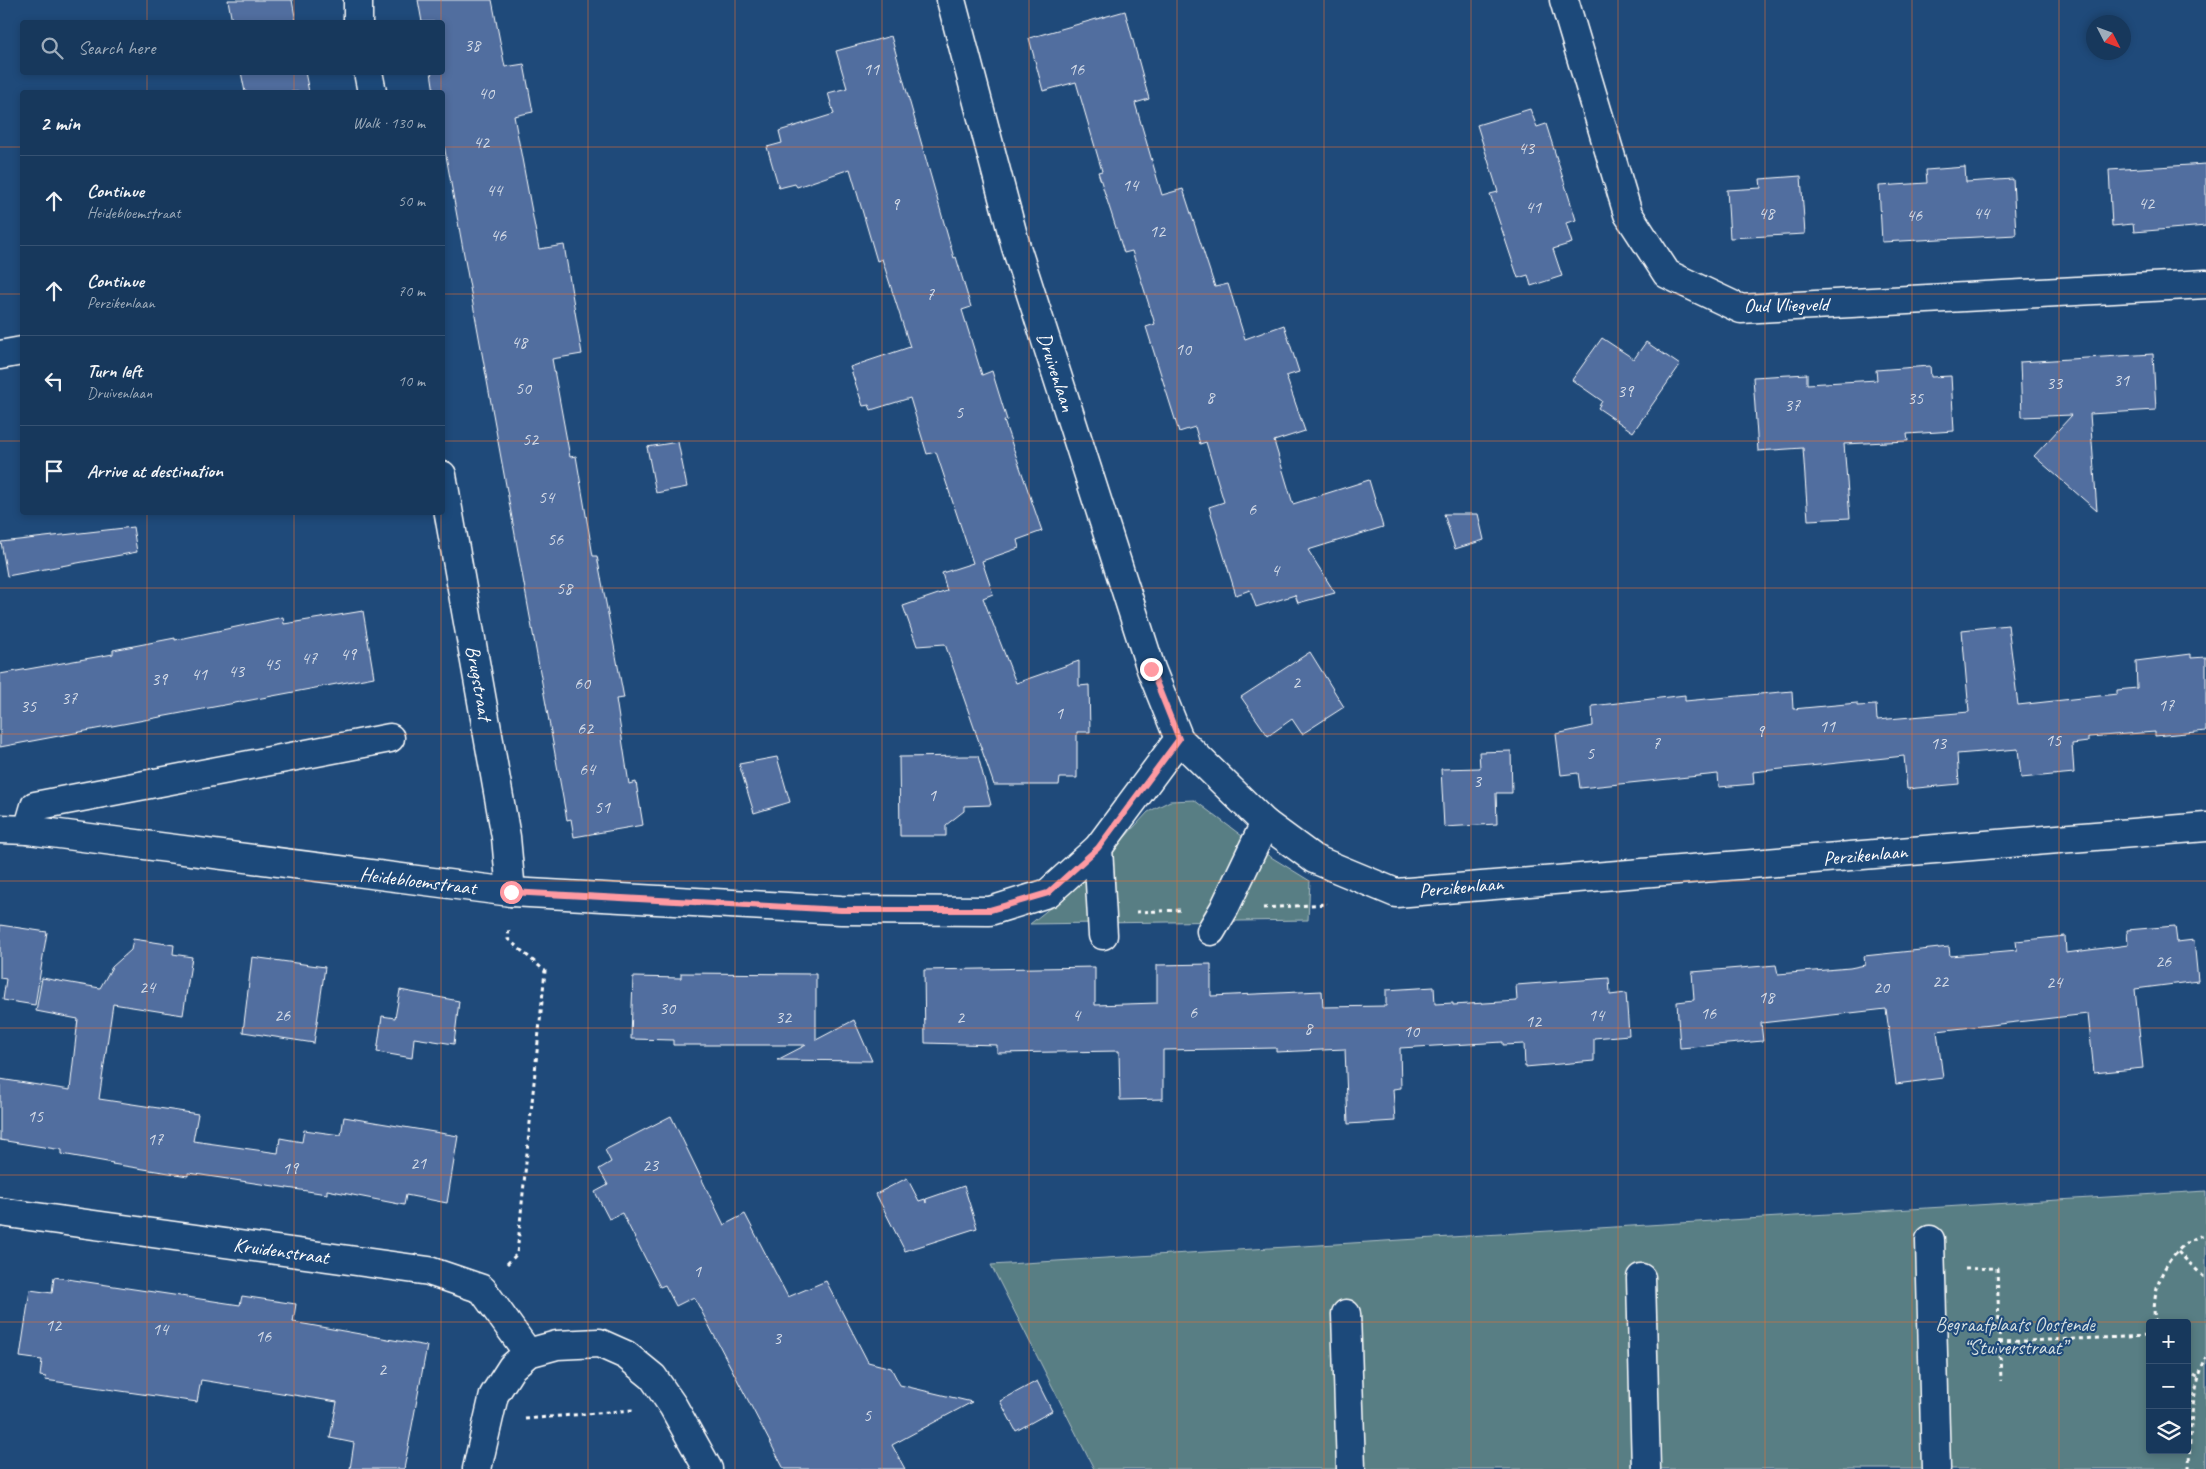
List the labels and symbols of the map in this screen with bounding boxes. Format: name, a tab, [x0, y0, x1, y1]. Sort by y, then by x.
north arrow	[2086, 15, 2131, 60]
house number: 38	[464, 34, 482, 56]
house number: 11	[863, 58, 880, 80]
house number: 16	[1068, 58, 1085, 80]
house number: 40	[478, 82, 496, 104]
house number: 42	[473, 131, 491, 153]
house number: 43	[1518, 137, 1536, 159]
house number: 14	[1122, 174, 1140, 196]
house number: 44	[486, 179, 504, 201]
house number: 42	[2138, 192, 2156, 214]
house number: 9	[891, 193, 901, 215]
house number: 41	[1525, 196, 1542, 218]
house number: 48	[1758, 202, 1776, 224]
house number: 44	[1973, 202, 1991, 224]
house number: 46	[1906, 204, 1923, 226]
house number: 12	[1149, 220, 1167, 242]
house number: 46	[490, 224, 507, 246]
house number: 7	[926, 283, 935, 305]
street label: Oud Vliegveld	[1743, 292, 1832, 318]
street label: Druivenlaan	[1032, 329, 1081, 415]
house number: 48	[511, 331, 529, 353]
house number: 10	[1175, 338, 1193, 360]
house number: 31	[2113, 369, 2130, 391]
house number: 33	[2046, 372, 2064, 394]
house number: 50	[515, 377, 533, 399]
house number: 39	[1617, 380, 1635, 402]
house number: 8	[1206, 386, 1216, 408]
house number: 35	[1907, 387, 1924, 409]
house number: 37	[1784, 394, 1801, 416]
house number: 5	[955, 401, 964, 423]
house number: 52	[522, 428, 540, 450]
house number: 54	[538, 486, 556, 508]
house number: 6	[1248, 498, 1257, 520]
house number: 56	[547, 528, 564, 550]
house number: 4	[1271, 559, 1281, 581]
house number: 58	[556, 577, 574, 599]
house number: 49	[340, 643, 358, 665]
street label: Brugstraat	[460, 644, 498, 726]
house number: 47	[301, 647, 318, 669]
house number: 45	[264, 653, 281, 675]
route end	[1140, 658, 1163, 681]
house number: 43	[228, 660, 246, 682]
house number: 41	[191, 663, 208, 685]
house number: 39	[151, 668, 169, 690]
house number: 2	[1292, 671, 1302, 693]
house number: 60	[574, 672, 592, 694]
house number: 37	[61, 687, 78, 709]
house number: 17	[2158, 694, 2175, 716]
house number: 35	[20, 695, 37, 717]
house number: 1	[1055, 702, 1064, 724]
house number: 11	[1819, 715, 1836, 737]
house number: 62	[577, 717, 595, 739]
house number: 9	[1756, 720, 1766, 742]
house number: 15	[2045, 729, 2062, 751]
house number: 7	[1652, 732, 1661, 754]
house number: 13	[1930, 732, 1948, 754]
house number: 5	[1586, 742, 1595, 764]
house number: 64	[579, 758, 597, 780]
house number: 3	[1473, 770, 1483, 792]
house number: 1	[928, 784, 937, 806]
house number: 51	[594, 796, 611, 818]
street label: Perzikenlaan	[1822, 839, 1909, 871]
street label: Heidebloemstraat	[358, 861, 480, 901]
street label: Perzikenlaan	[1418, 871, 1505, 903]
route start	[500, 881, 523, 904]
house number: 26	[2155, 950, 2172, 972]
house number: 22	[1932, 970, 1950, 992]
house number: 24	[2046, 971, 2064, 993]
house number: 24	[139, 976, 157, 998]
house number: 20	[1873, 976, 1891, 998]
house number: 18	[1758, 986, 1776, 1008]
house number: 30	[659, 997, 677, 1019]
house number: 6	[1189, 1001, 1198, 1023]
house number: 16	[1700, 1002, 1717, 1024]
house number: 26	[274, 1004, 291, 1026]
house number: 4	[1072, 1004, 1082, 1026]
house number: 14	[1588, 1004, 1606, 1026]
house number: 32	[775, 1006, 793, 1028]
house number: 2	[956, 1006, 966, 1028]
house number: 12	[1525, 1010, 1543, 1032]
house number: 8	[1304, 1017, 1314, 1039]
house number: 10	[1403, 1020, 1421, 1042]
house number: 15	[27, 1105, 44, 1127]
house number: 17	[147, 1128, 164, 1150]
house number: 21	[410, 1152, 427, 1174]
house number: 23	[642, 1154, 660, 1176]
house number: 19	[282, 1157, 300, 1179]
street label: Kruidenstraat	[232, 1232, 332, 1270]
house number: 1	[693, 1260, 702, 1282]
park label: Begraafplaats Oostende “Stuiverstraat”	[1935, 1312, 2096, 1360]
house number: 12	[45, 1314, 63, 1336]
house number: 14	[152, 1318, 170, 1340]
house number: 16	[255, 1325, 272, 1347]
house number: 3	[773, 1327, 783, 1349]
house number: 2	[378, 1358, 388, 1380]
house number: 5	[863, 1404, 872, 1426]

